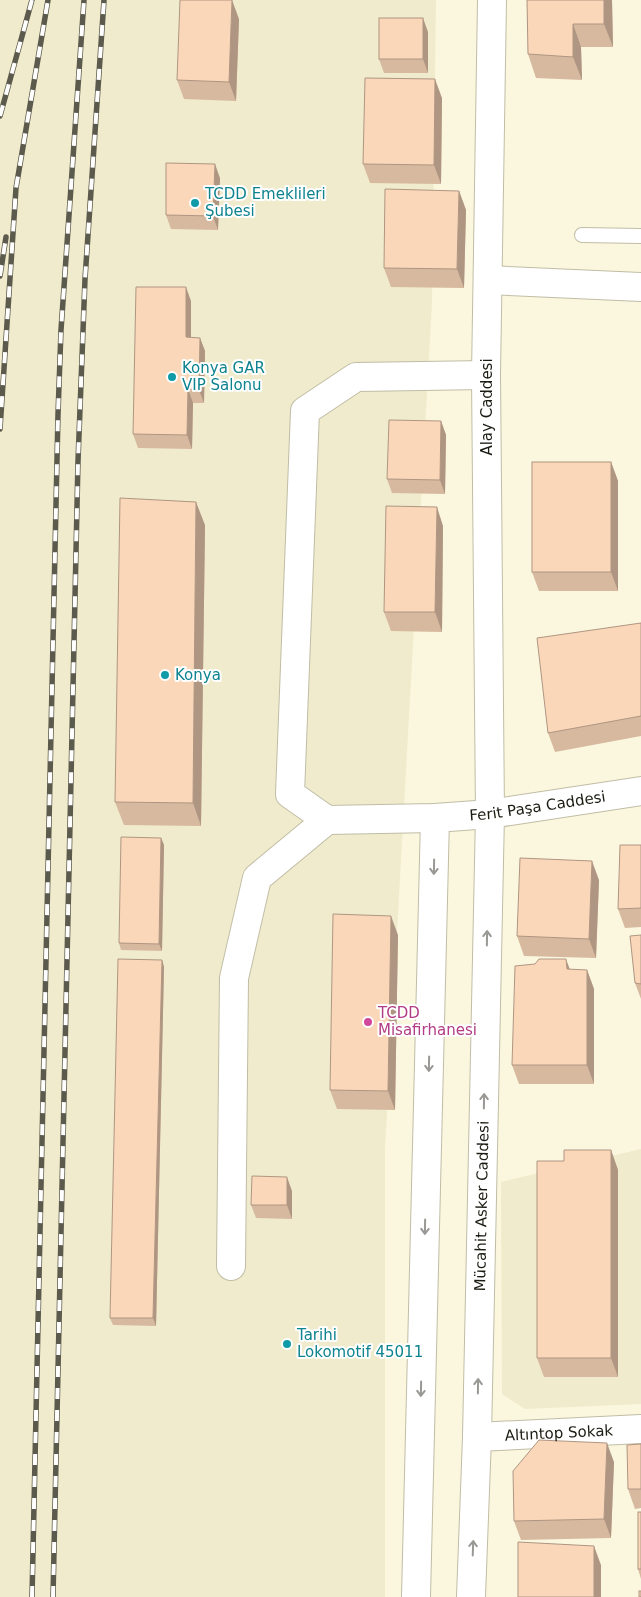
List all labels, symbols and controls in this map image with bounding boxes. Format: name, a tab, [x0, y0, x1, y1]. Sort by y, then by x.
place label: TCDD Emeklileri Şubesi	[204, 185, 326, 220]
marker: TCDD Emeklileri Şubesi	[189, 197, 201, 209]
street label: Alay Caddesi	[478, 358, 496, 456]
place label: Konya GAR VIP Salonu	[182, 359, 265, 394]
marker: Konya GAR VIP Salonu	[166, 371, 178, 383]
place label: Konya	[175, 666, 221, 684]
marker: Konya	[159, 669, 171, 681]
street label: Ferit Paşa Caddesi	[469, 788, 607, 824]
one-way arrow	[429, 858, 438, 874]
one-way arrow	[483, 931, 492, 947]
place label: TCDD Misafirhanesi	[377, 1004, 477, 1039]
marker: TCDD Misafirhanesi	[362, 1016, 374, 1028]
one-way arrow	[424, 1056, 434, 1072]
one-way arrow	[479, 1093, 489, 1110]
street label: Mücahit Asker Caddesi	[471, 1121, 493, 1292]
one-way arrow	[420, 1218, 430, 1234]
place label: Tarihi Lokomotif 45011	[296, 1326, 423, 1361]
marker: Tarihi Lokomotif 45011	[281, 1338, 293, 1350]
one-way arrow	[473, 1378, 483, 1394]
one-way arrow	[416, 1380, 426, 1397]
street label: Altıntop Sokak	[504, 1421, 614, 1445]
one-way arrow	[468, 1541, 477, 1557]

